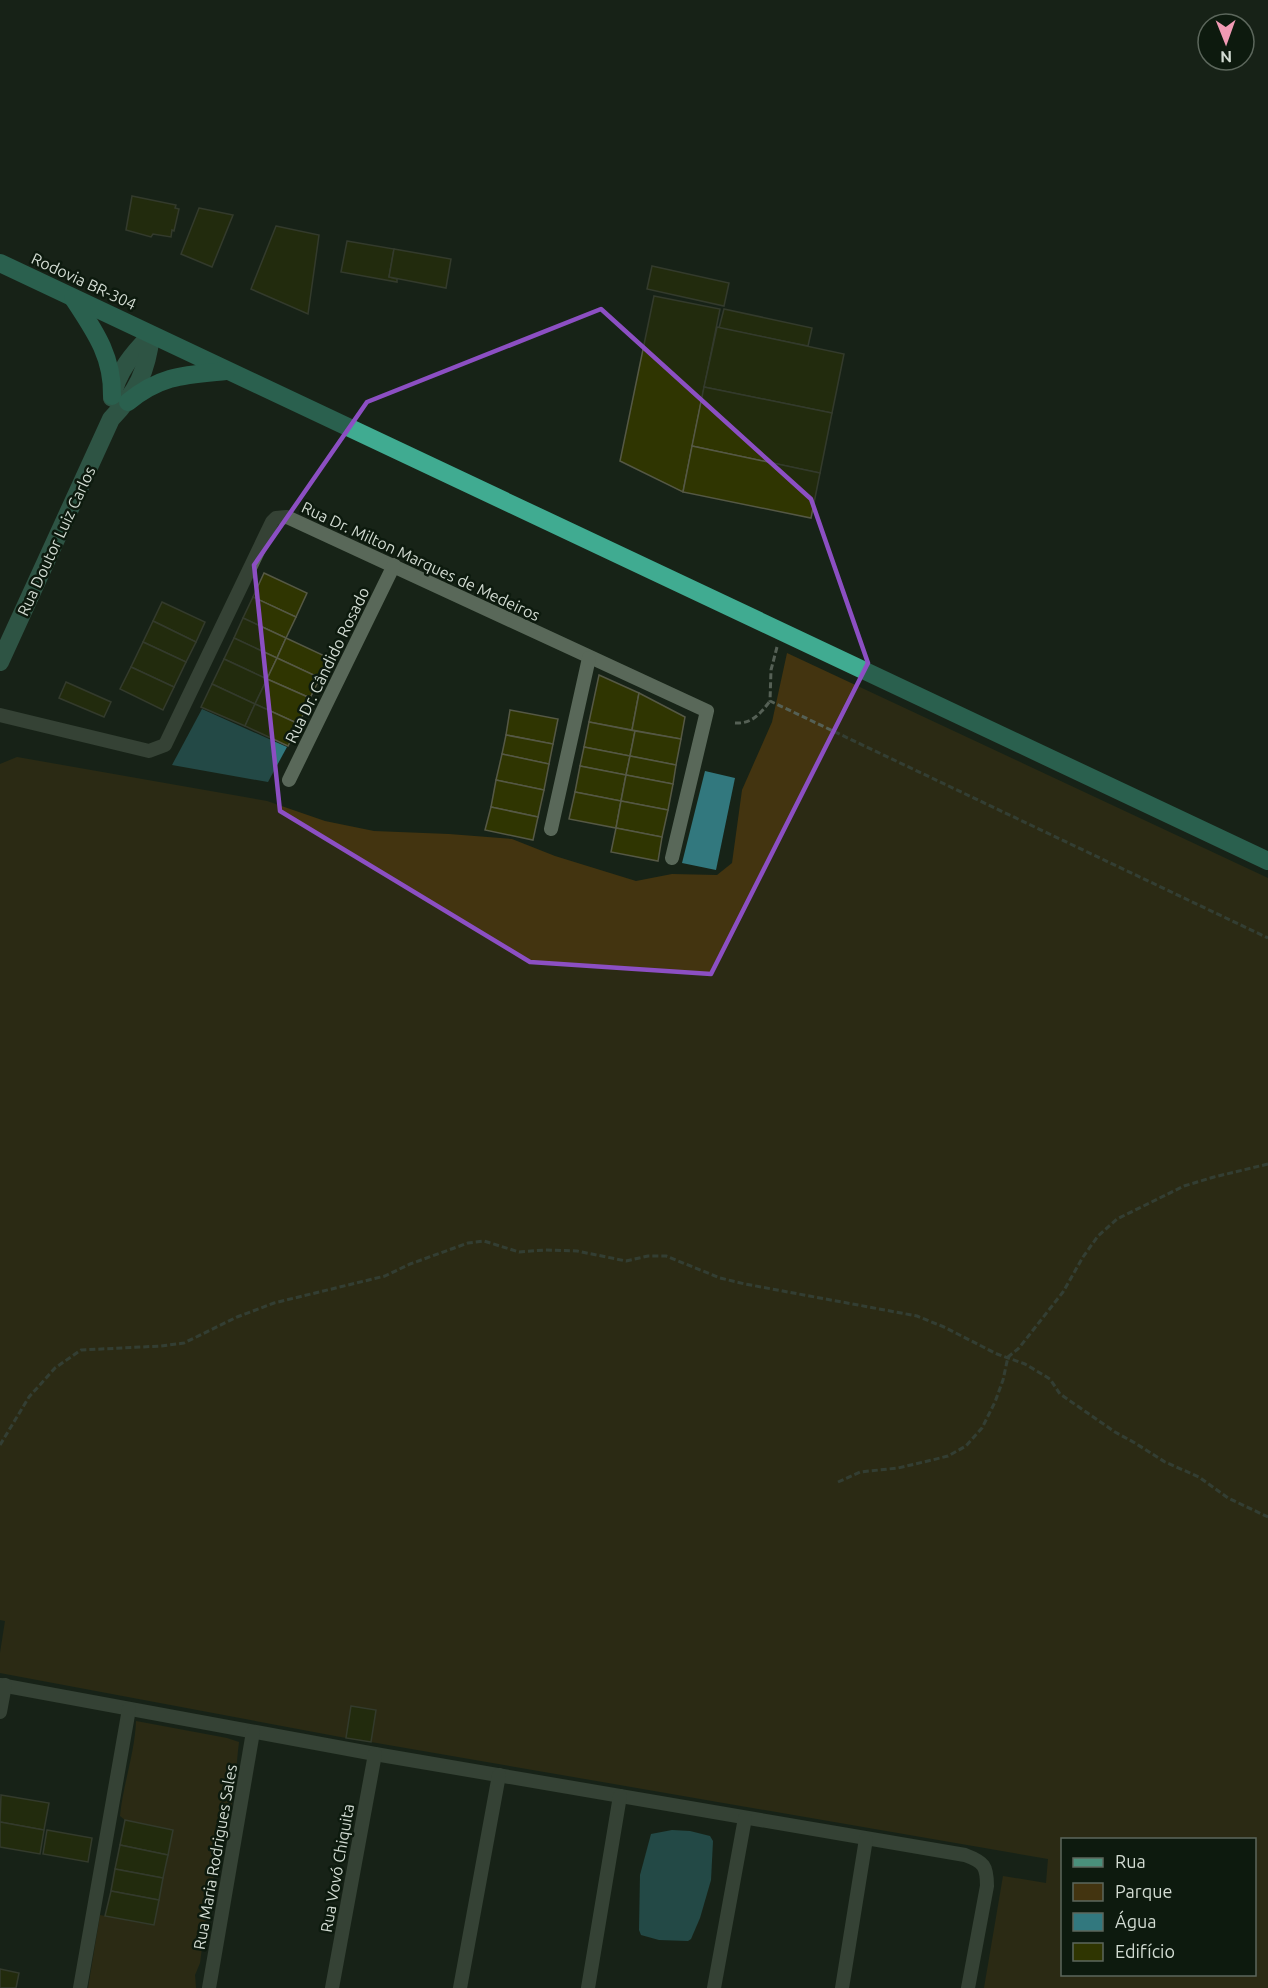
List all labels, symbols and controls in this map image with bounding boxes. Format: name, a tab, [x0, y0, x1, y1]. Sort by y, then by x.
north arrow	[1196, 12, 1256, 72]
text: N	[1220, 48, 1232, 66]
street label: Rodovia BR-304	[29, 249, 139, 313]
street label: Rua Doutor Luiz Carlos	[13, 463, 99, 619]
street label: Rua Dr. Milton Marques de Medeiros	[299, 498, 543, 624]
street label: Rua Dr. Cândido Rosado	[281, 584, 373, 746]
street label: Rua Maria Rodrigues Sales	[190, 1763, 240, 1951]
street label: Rua Vovó Chiquita	[317, 1802, 357, 1934]
legend	[1061, 1838, 1256, 1976]
text: Rua	[1115, 1851, 1146, 1871]
text: Parque	[1115, 1881, 1172, 1901]
text: Água	[1115, 1910, 1157, 1931]
text: Edifício	[1115, 1941, 1175, 1961]

